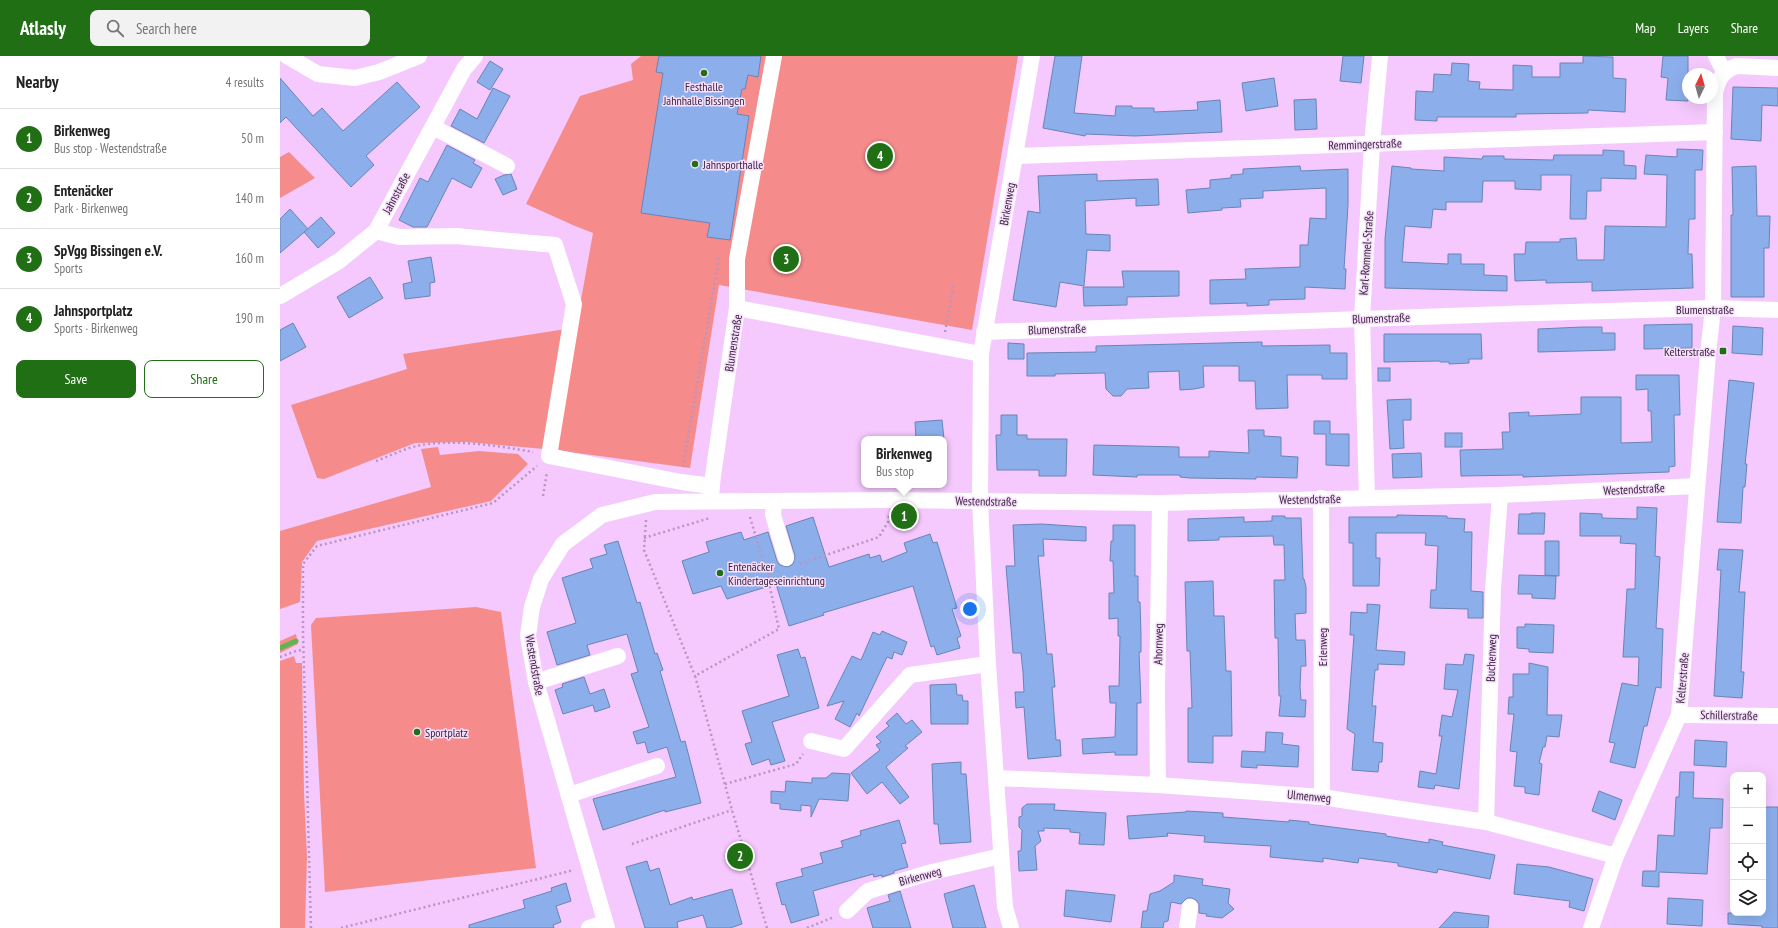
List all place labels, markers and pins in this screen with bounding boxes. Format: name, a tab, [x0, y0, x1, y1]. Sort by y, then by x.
marker: Festhalle Jahnhalle Bissingen	[699, 68, 709, 78]
place label: Festhalle Jahnhalle Bissingen	[662, 79, 745, 108]
pin: 4	[867, 141, 893, 171]
place label: Jahnsporthalle	[702, 157, 763, 172]
marker: Jahnsporthalle	[690, 159, 700, 169]
pin: 3	[773, 244, 799, 274]
place label: Kelterstraße	[1664, 344, 1715, 359]
marker: Kelterstraße	[1718, 346, 1728, 356]
pin: 1	[891, 501, 917, 531]
place label: Entenäcker Kindertageseinrichtung	[728, 559, 825, 588]
marker: Entenäcker Kindertageseinrichtung	[715, 568, 725, 578]
place label: Sportplatz	[425, 725, 468, 740]
marker: Sportplatz	[412, 727, 422, 737]
pin: 2	[727, 841, 753, 871]

